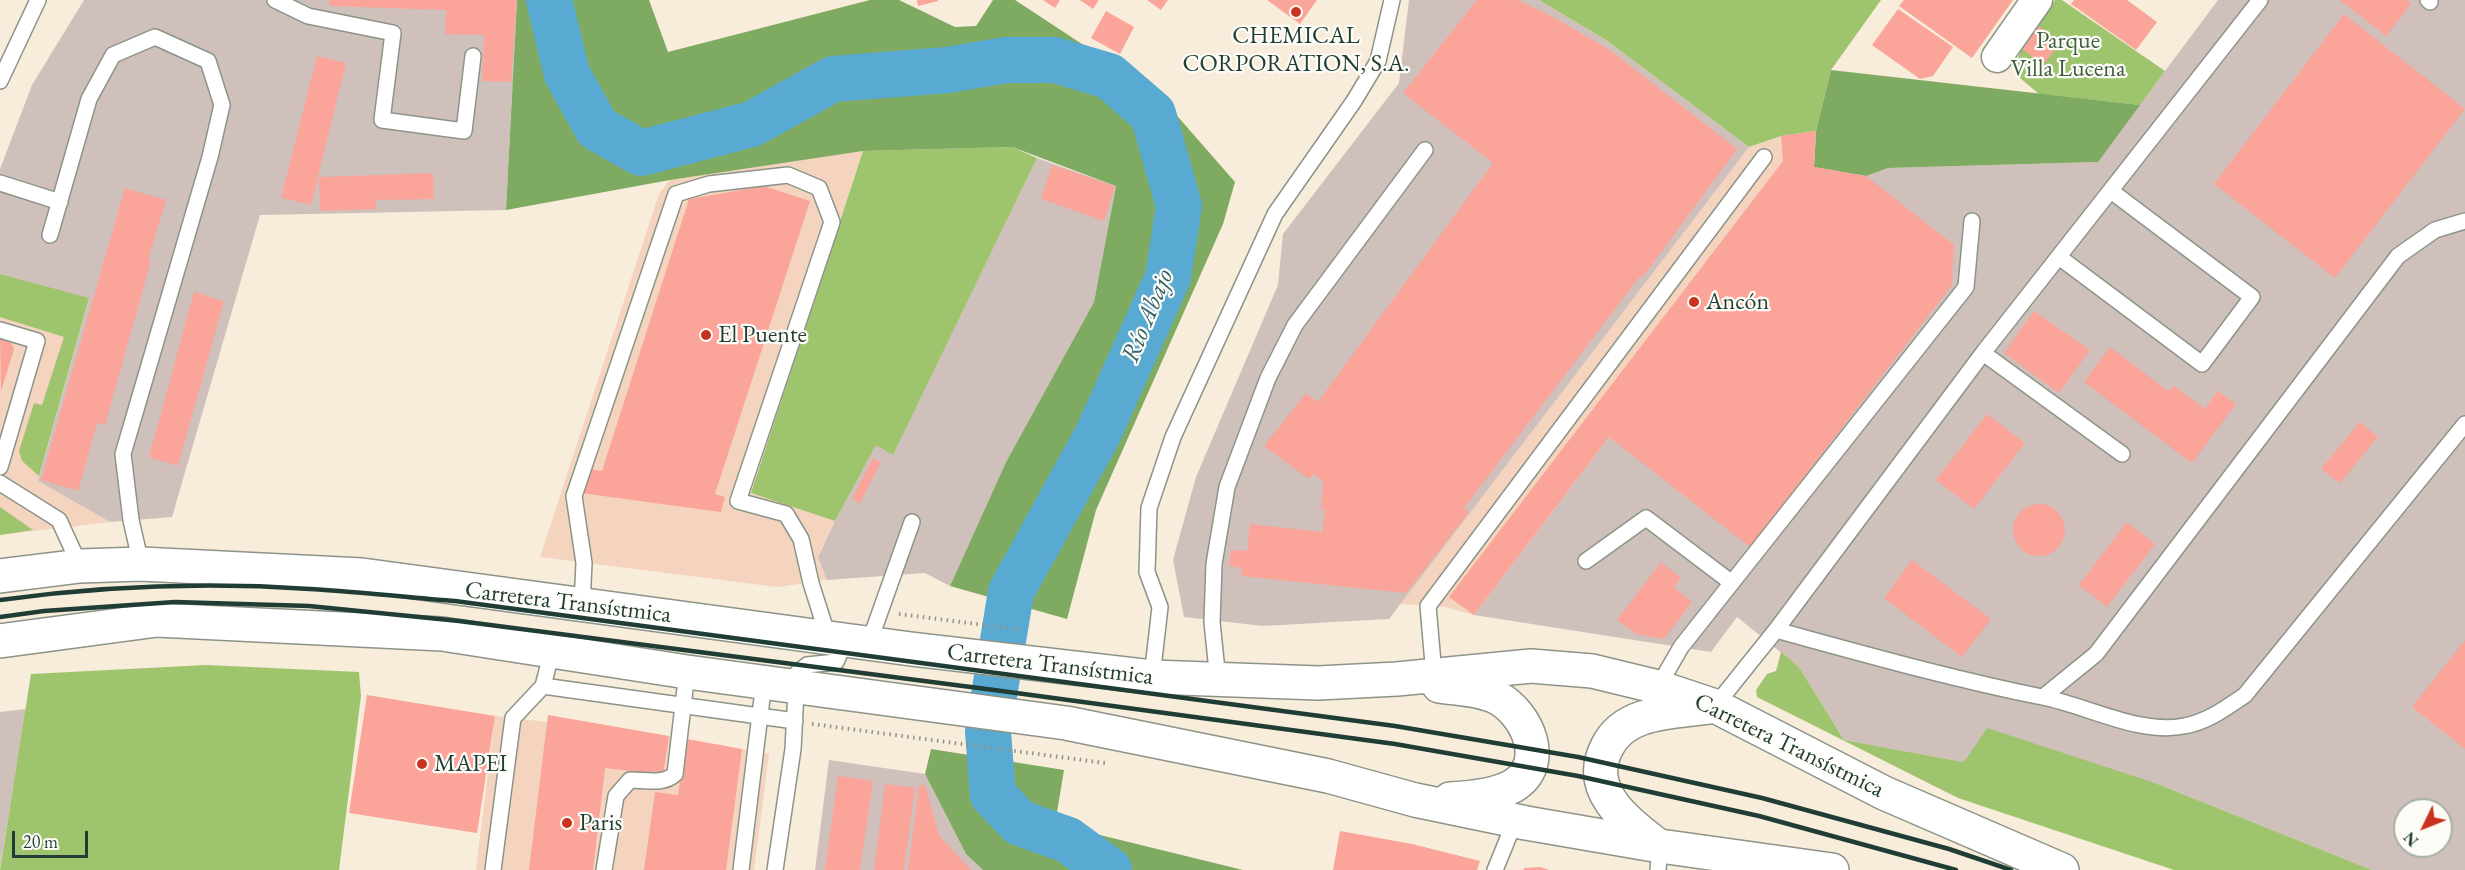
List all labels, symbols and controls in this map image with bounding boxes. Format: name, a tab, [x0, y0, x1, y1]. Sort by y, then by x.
marker: CHEMICAL CORPORATION, S.A.	[1289, 5, 1303, 19]
place label: CHEMICAL CORPORATION, S.A.	[1182, 22, 1410, 78]
park label: Parque Villa Lucena	[2011, 27, 2125, 83]
water label: Río Abajo	[1115, 265, 1181, 367]
place label: Ancón	[1706, 288, 1769, 316]
marker: Ancón	[1687, 295, 1701, 309]
place label: El Puente	[718, 321, 807, 349]
marker: El Puente	[699, 328, 713, 342]
street label: Carretera Transístmica	[463, 576, 673, 630]
street label: Carretera Transístmica	[945, 638, 1155, 692]
street label: Carretera Transístmica	[1689, 688, 1889, 804]
place label: MAPEI	[434, 750, 507, 778]
marker: MAPEI	[415, 757, 429, 771]
north arrow	[2393, 798, 2453, 858]
place label: Paris	[579, 809, 622, 837]
marker: Paris	[560, 816, 574, 830]
scale bar	[15, 819, 92, 857]
text: N	[2399, 827, 2423, 851]
text: 20 m	[23, 830, 58, 853]

